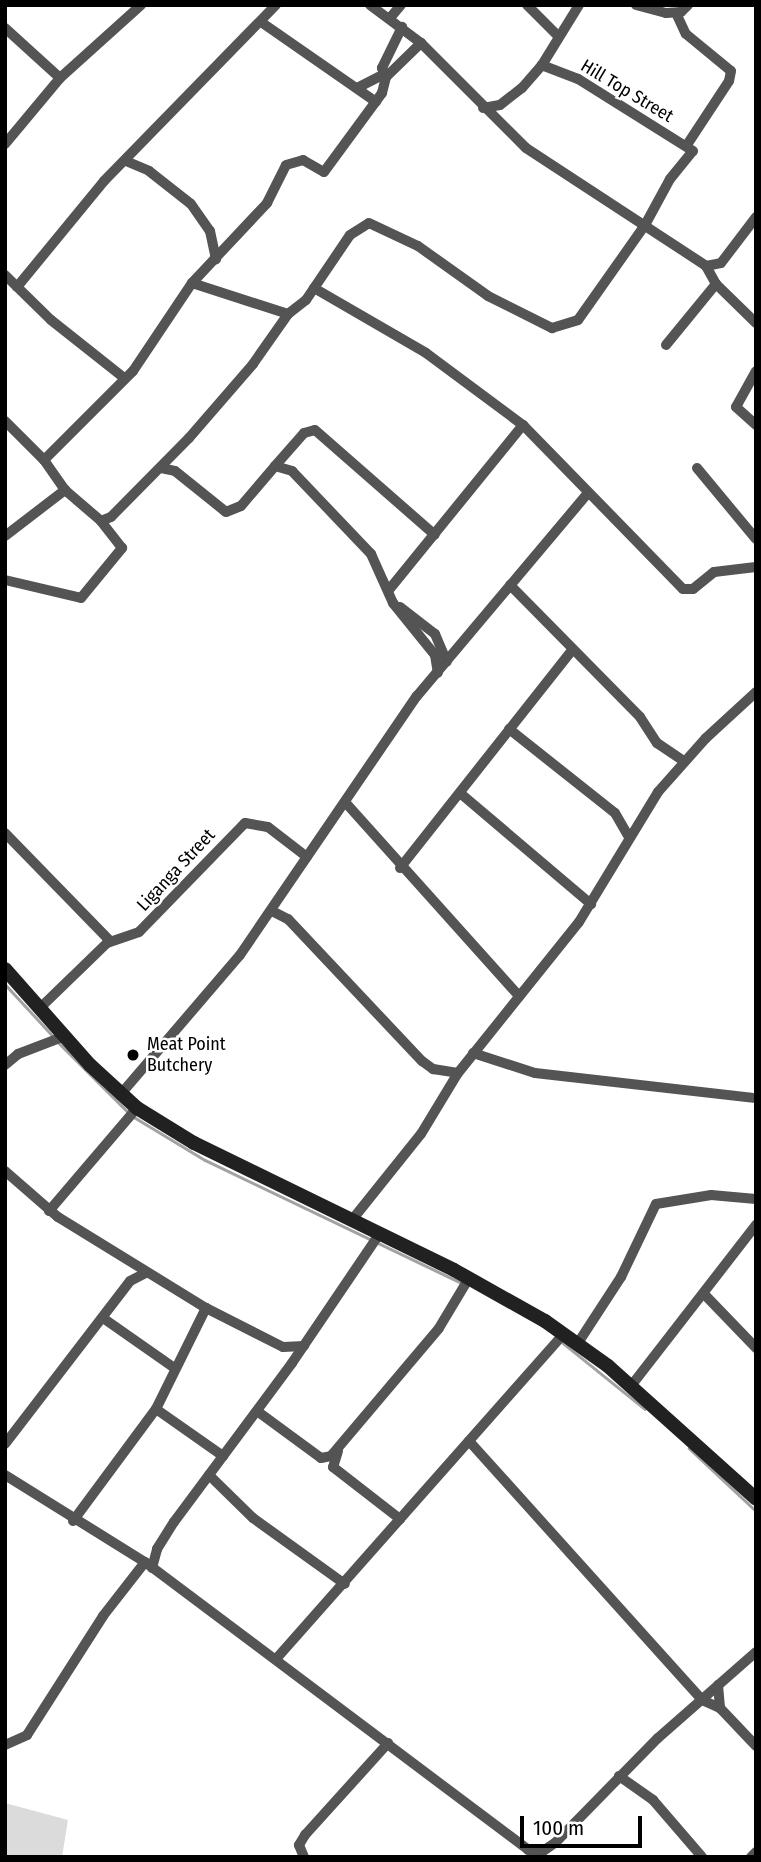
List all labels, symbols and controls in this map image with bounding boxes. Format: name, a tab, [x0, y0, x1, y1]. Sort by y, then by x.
street label: Hill Top Street	[577, 55, 677, 127]
street label: Liganga Street	[133, 824, 219, 916]
place label: Meat Point Butchery	[147, 1034, 226, 1076]
marker: Meat Point Butchery	[125, 1047, 141, 1063]
scale bar	[523, 1802, 646, 1846]
text: 100 m	[533, 1815, 584, 1841]

